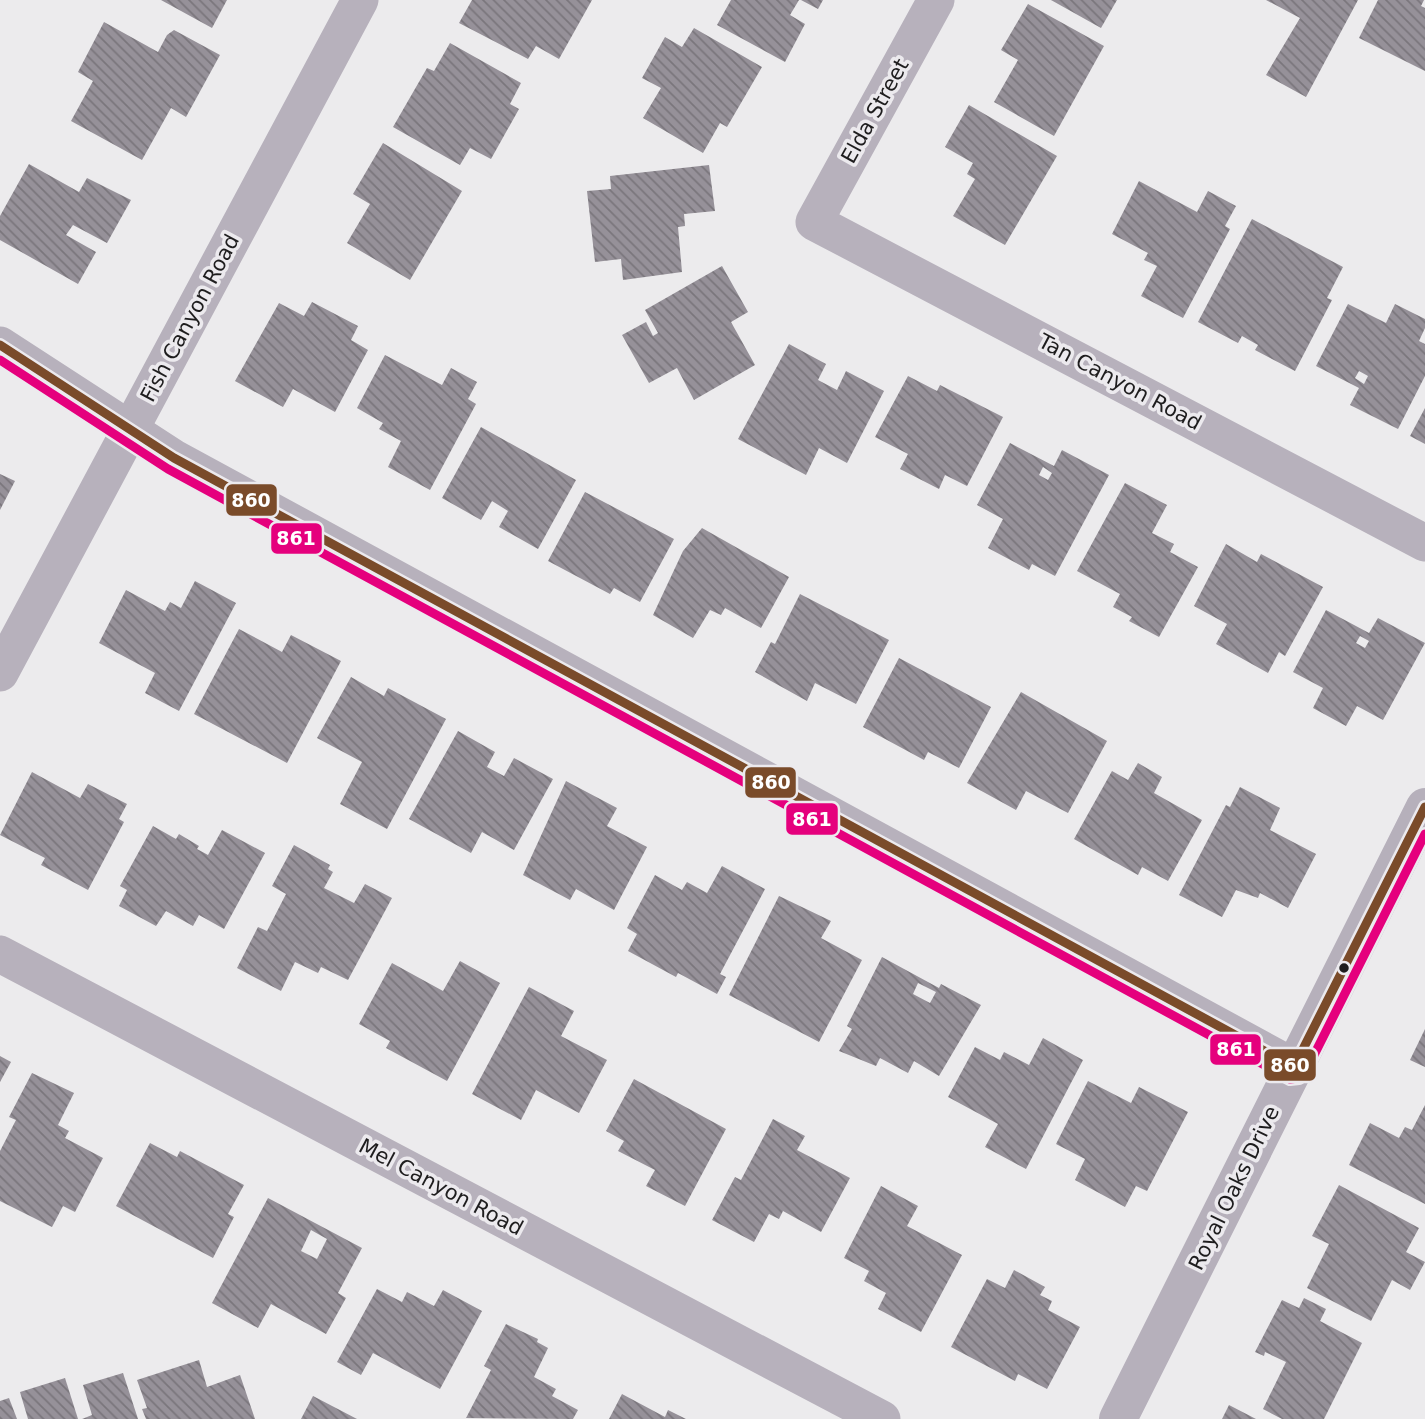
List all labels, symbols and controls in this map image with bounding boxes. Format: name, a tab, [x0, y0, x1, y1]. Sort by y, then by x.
street label: Elda Street	[836, 55, 914, 167]
street label: Fish Canyon Road	[136, 230, 244, 406]
street label: Tan Canyon Road	[1034, 328, 1206, 435]
line badge: 860	[225, 483, 278, 517]
text: 860	[231, 489, 271, 511]
line badge: 861	[270, 522, 323, 555]
text: 861	[276, 527, 316, 549]
line badge: 860	[744, 766, 797, 799]
text: 860	[751, 771, 791, 793]
line badge: 861	[785, 802, 839, 836]
text: 861	[792, 808, 832, 830]
unlabelled marker	[1337, 961, 1351, 975]
line badge: 861	[1209, 1033, 1262, 1066]
text: 861	[1216, 1038, 1256, 1060]
line badge: 860	[1263, 1048, 1317, 1082]
text: 860	[1270, 1054, 1310, 1076]
street label: Royal Oaks Drive	[1184, 1102, 1284, 1274]
street label: Mel Canyon Road	[355, 1134, 527, 1240]

